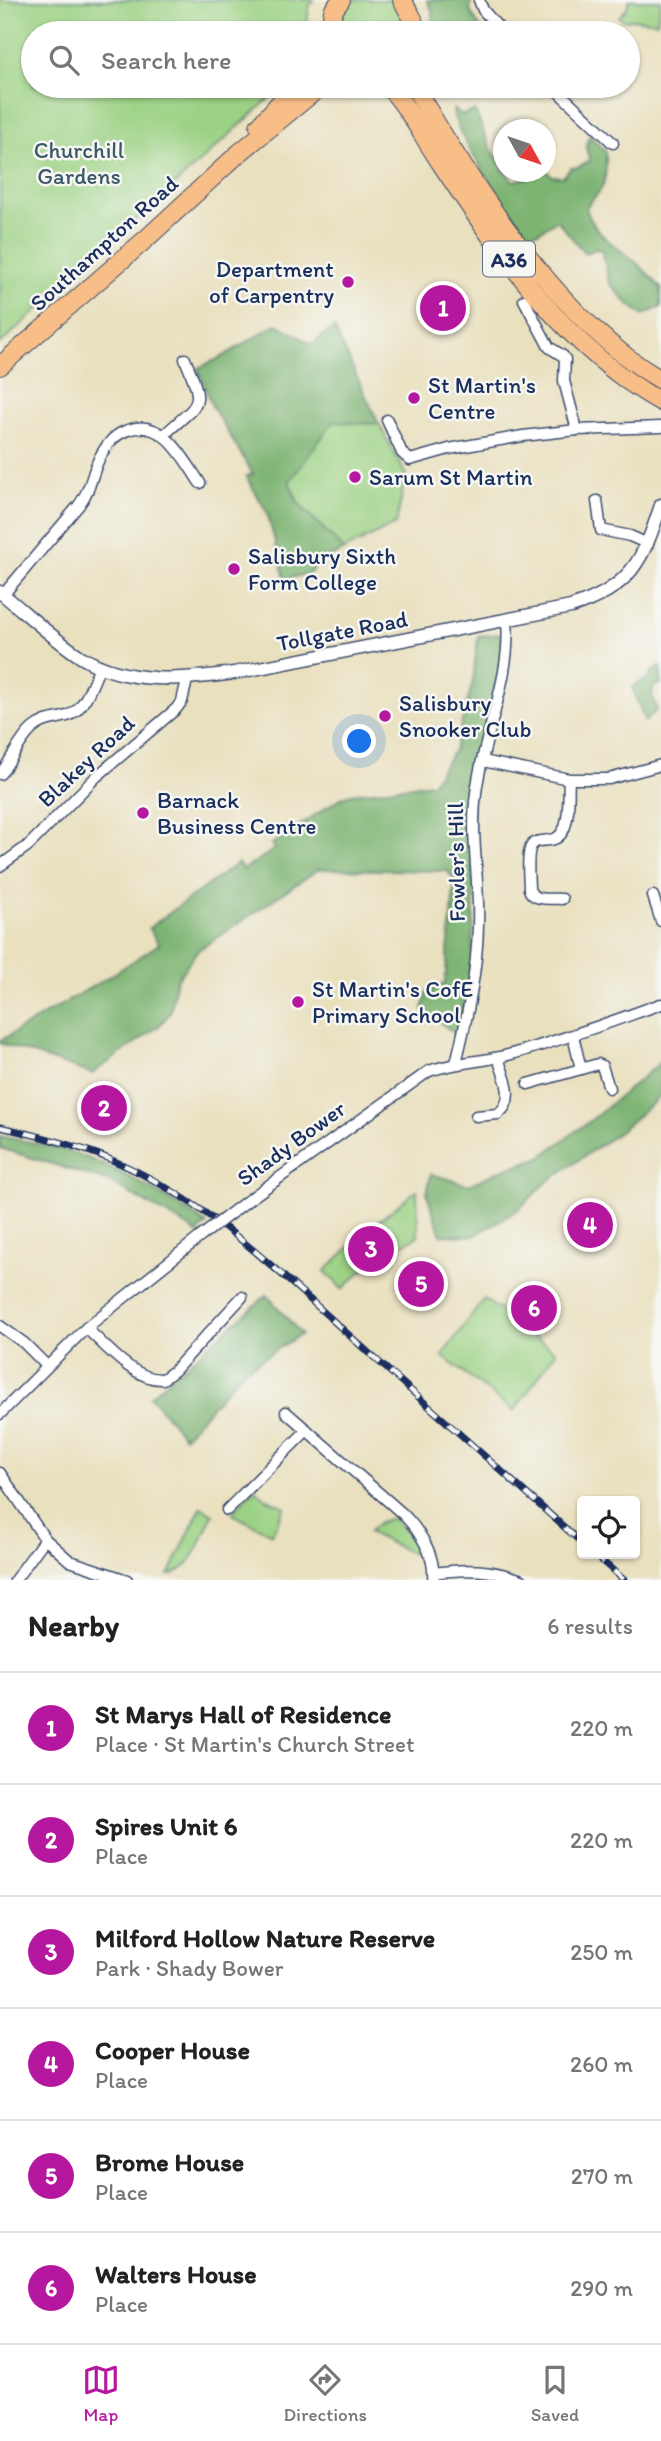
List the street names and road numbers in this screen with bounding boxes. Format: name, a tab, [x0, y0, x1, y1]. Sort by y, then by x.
street label: Southampton Road	[24, 169, 184, 317]
road number: A36	[483, 242, 535, 276]
street label: Tollgate Road	[274, 605, 410, 657]
street label: Blakey Road	[32, 709, 140, 813]
street label: Fowler's Hill	[441, 802, 471, 922]
street label: Shady Bower	[231, 1094, 351, 1192]

